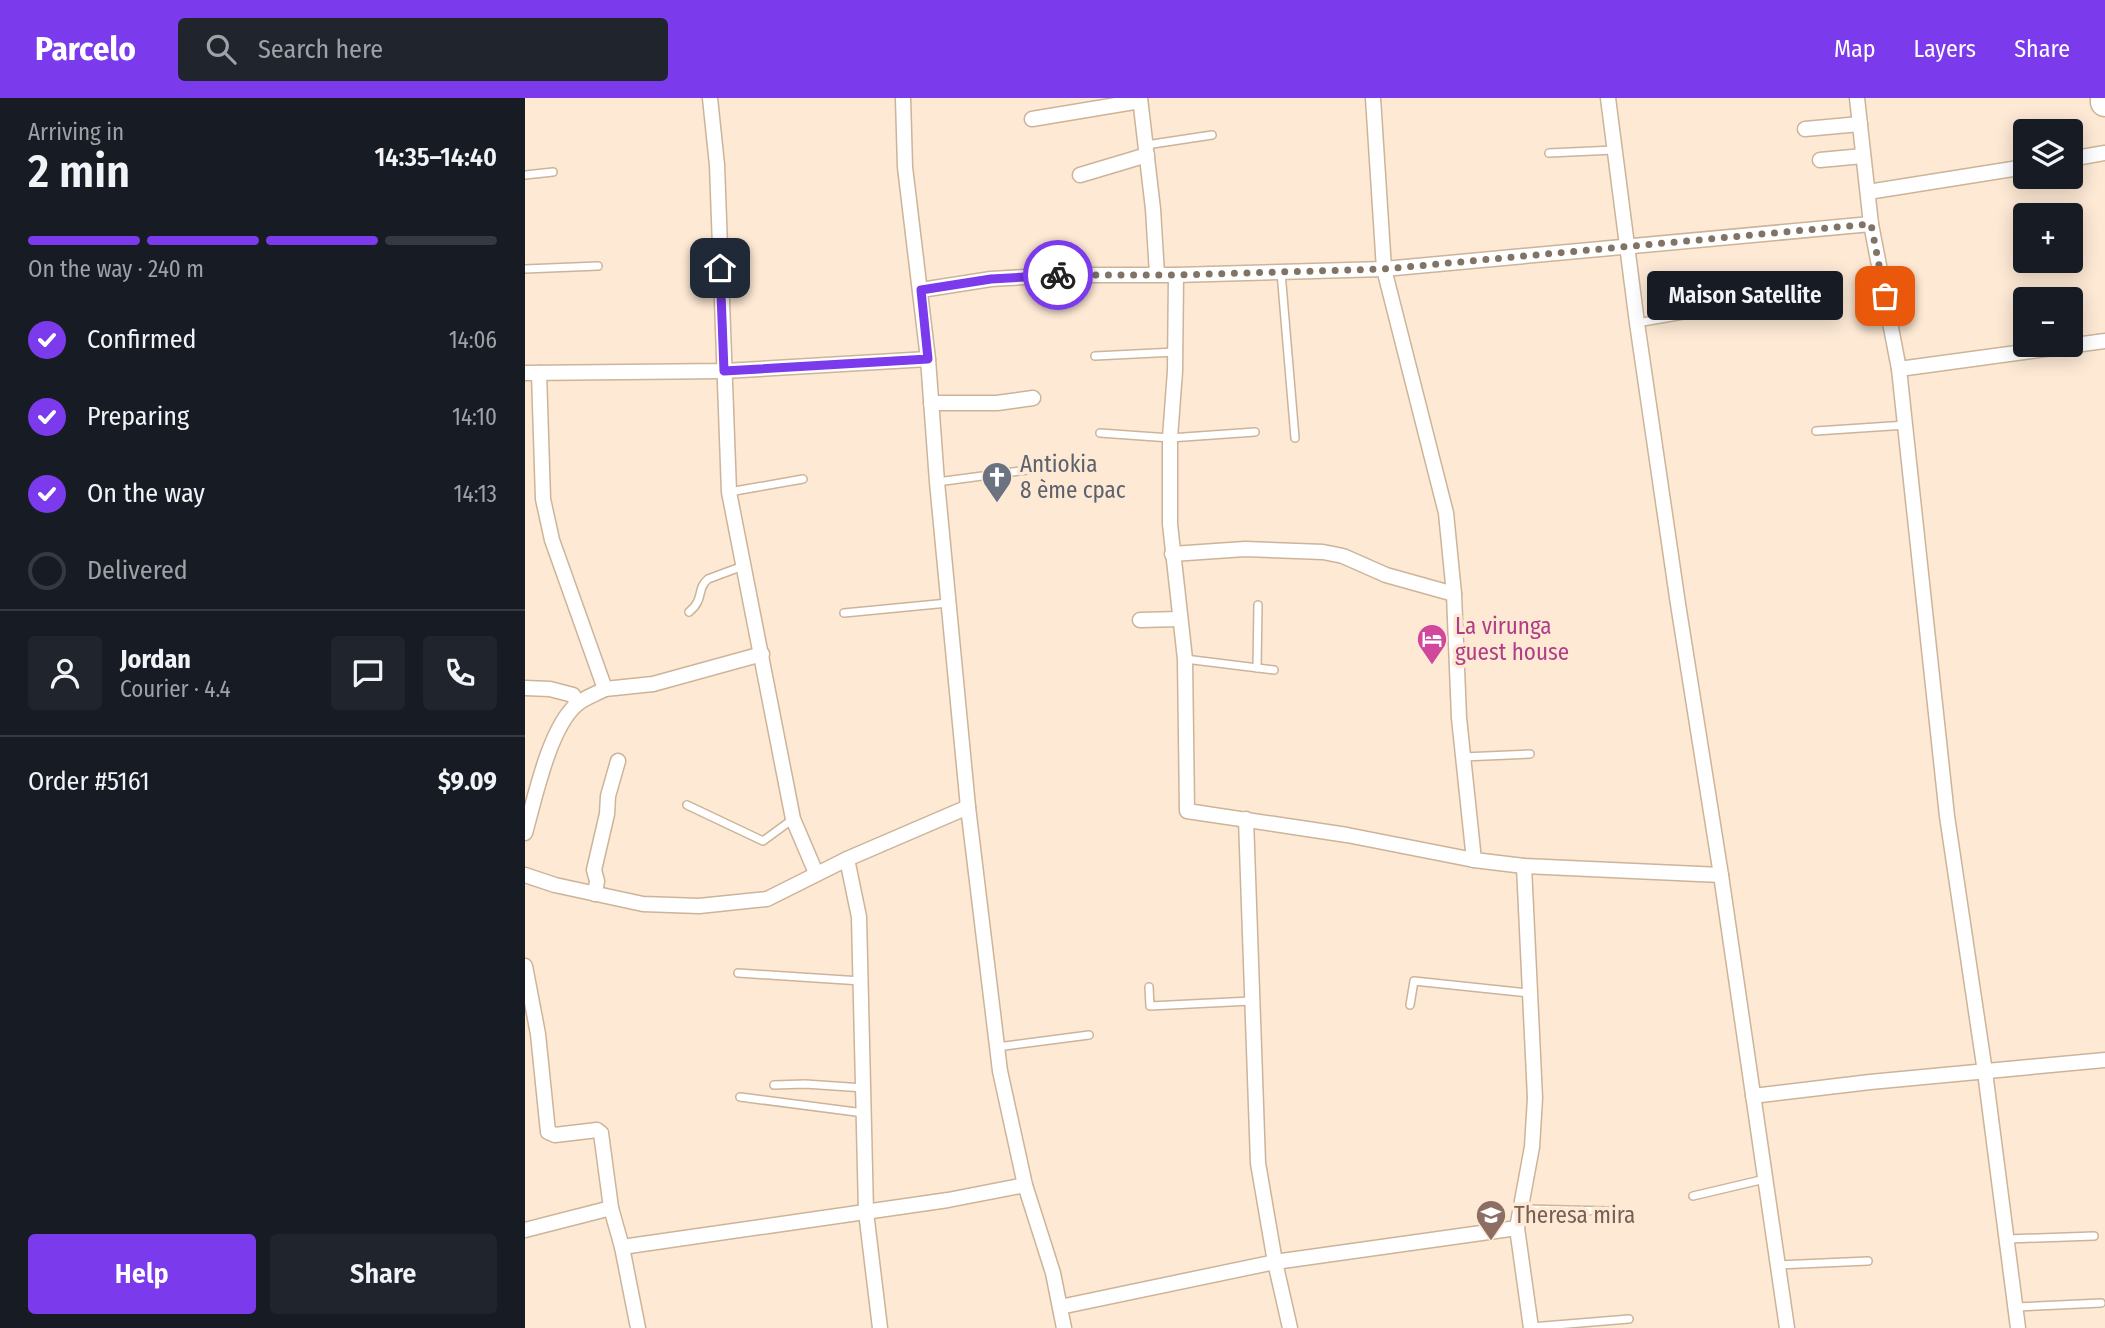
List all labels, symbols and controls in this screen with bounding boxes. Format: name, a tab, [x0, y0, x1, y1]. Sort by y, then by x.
search box	[178, 18, 668, 81]
text: Parcelo	[35, 29, 136, 69]
icon: search	[202, 30, 240, 68]
text: Search here	[258, 34, 383, 65]
text: Map	[1834, 35, 1876, 63]
text: Layers	[1914, 35, 1976, 63]
text: Share	[2014, 35, 2070, 63]
text: Arriving in	[28, 118, 124, 146]
map controls	[2013, 119, 2083, 357]
button: layers	[2013, 119, 2083, 189]
text: 14:35–14:40	[375, 142, 497, 173]
text: 2 min	[28, 144, 130, 199]
button: +	[2013, 203, 2083, 273]
pin	[690, 238, 750, 298]
courier	[1023, 240, 1093, 310]
icon: home	[701, 249, 739, 287]
text: On the way · 240 m	[28, 255, 204, 283]
icon: bike	[1039, 256, 1077, 294]
pin	[1855, 266, 1915, 326]
callout: Maison Satellite	[1647, 272, 1843, 320]
icon: bag	[1866, 277, 1904, 315]
text: Maison Satellite	[1668, 281, 1822, 309]
button: −	[2013, 287, 2083, 357]
icon: check	[28, 321, 66, 359]
text: Confirmed	[87, 324, 197, 355]
text: 14:06	[449, 326, 497, 354]
icon: check	[28, 398, 66, 436]
text: Preparing	[87, 401, 189, 432]
text: 14:10	[452, 403, 497, 431]
place label: Antiokia 8 ème cpac	[1020, 450, 1126, 504]
church icon: Antiokia 8 ème cpac	[980, 460, 1014, 504]
icon: check	[28, 475, 66, 513]
text: On the way	[87, 478, 205, 509]
text: 14:13	[454, 480, 497, 508]
text: Delivered	[87, 555, 188, 586]
place label: La virunga guest house	[1455, 612, 1569, 666]
hotel icon: La virunga guest house	[1415, 622, 1449, 666]
button: person	[28, 636, 102, 710]
button: chat	[331, 636, 405, 710]
button: phone	[423, 636, 497, 710]
text: Jordan	[120, 644, 191, 675]
text: Courier · 4.4	[120, 675, 231, 703]
text: Order #5161	[28, 766, 150, 797]
text: $9.09	[438, 766, 497, 797]
school or university icon: Theresa mira	[1474, 1198, 1508, 1242]
place label: Theresa mira	[1514, 1201, 1635, 1229]
button: Help	[28, 1234, 256, 1314]
button: Share	[270, 1234, 497, 1314]

